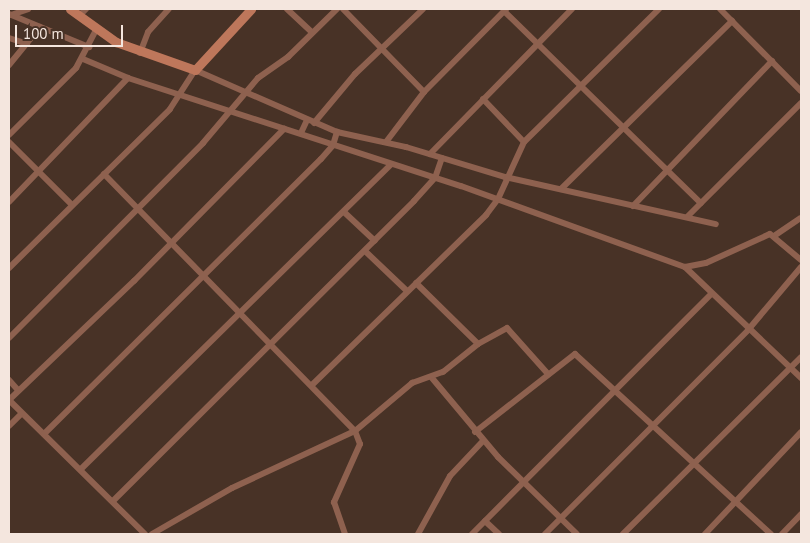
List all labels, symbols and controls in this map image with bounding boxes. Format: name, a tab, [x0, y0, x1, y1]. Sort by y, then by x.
scale bar	[18, 15, 125, 47]
text: 100 m	[23, 24, 64, 43]

